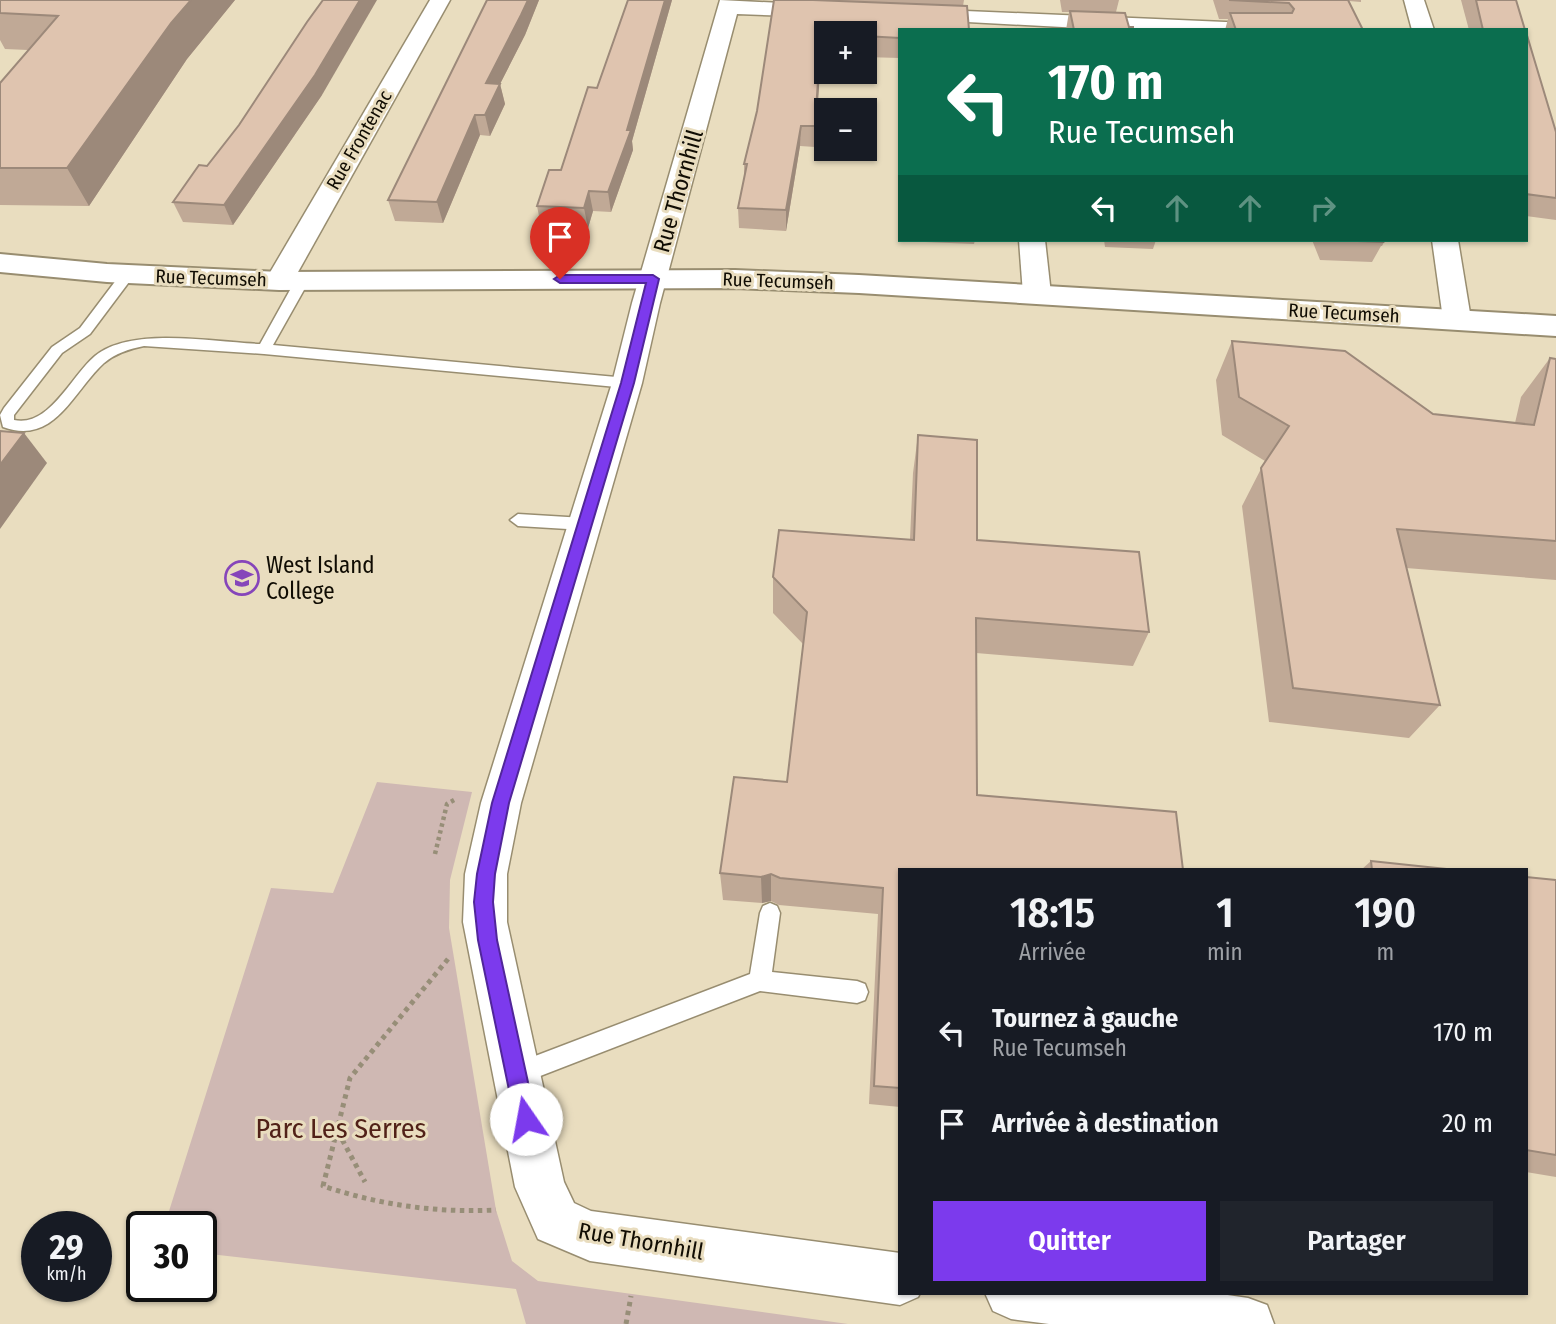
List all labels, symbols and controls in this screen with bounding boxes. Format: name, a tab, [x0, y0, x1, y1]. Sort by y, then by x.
map controls	[814, 21, 877, 161]
button: +	[814, 21, 877, 84]
text: 170 m	[1048, 53, 1164, 112]
icon: left	[933, 56, 1024, 147]
street label: Rue Frontenac	[321, 86, 397, 194]
button: −	[814, 98, 877, 161]
text: Rue Tecumseh	[1048, 113, 1236, 151]
street label: Rue Thornhill	[647, 126, 709, 256]
icon: left	[1085, 189, 1123, 227]
icon: ahead	[1158, 189, 1196, 227]
icon: ahead	[1231, 189, 1269, 227]
icon: right	[1304, 189, 1342, 227]
pin	[530, 207, 590, 279]
icon: arrive	[541, 218, 579, 256]
street label: Rue Tecumseh	[155, 265, 267, 291]
street label: Rue Tecumseh	[722, 268, 834, 294]
street label: Rue Tecumseh	[1288, 299, 1400, 327]
place label: West Island College	[266, 551, 375, 605]
school or university icon: West Island College	[223, 559, 261, 597]
text: 18:15	[1010, 888, 1095, 938]
text: 1	[1216, 888, 1234, 938]
text: 190	[1355, 888, 1416, 938]
text: Arrivée	[1019, 938, 1086, 966]
text: min	[1207, 938, 1243, 966]
text: m	[1376, 938, 1394, 966]
text: Tournez à gauche	[992, 1003, 1178, 1034]
icon: left	[933, 1014, 971, 1052]
text: 170 m	[1433, 1017, 1493, 1048]
text: Rue Tecumseh	[992, 1034, 1127, 1062]
position arrow	[489, 1082, 563, 1156]
icon: arrive	[933, 1105, 971, 1143]
text: Arrivée à destination	[992, 1108, 1219, 1139]
text: 20 m	[1442, 1108, 1493, 1139]
park label: Parc Les Serres	[256, 1112, 426, 1145]
button: Quitter	[933, 1201, 1206, 1281]
button: Partager	[1220, 1201, 1493, 1281]
speed limit sign: 30	[126, 1211, 217, 1302]
street label: Rue Thornhill	[576, 1216, 706, 1266]
text: 29	[49, 1226, 84, 1268]
text: km/h	[46, 1263, 87, 1285]

